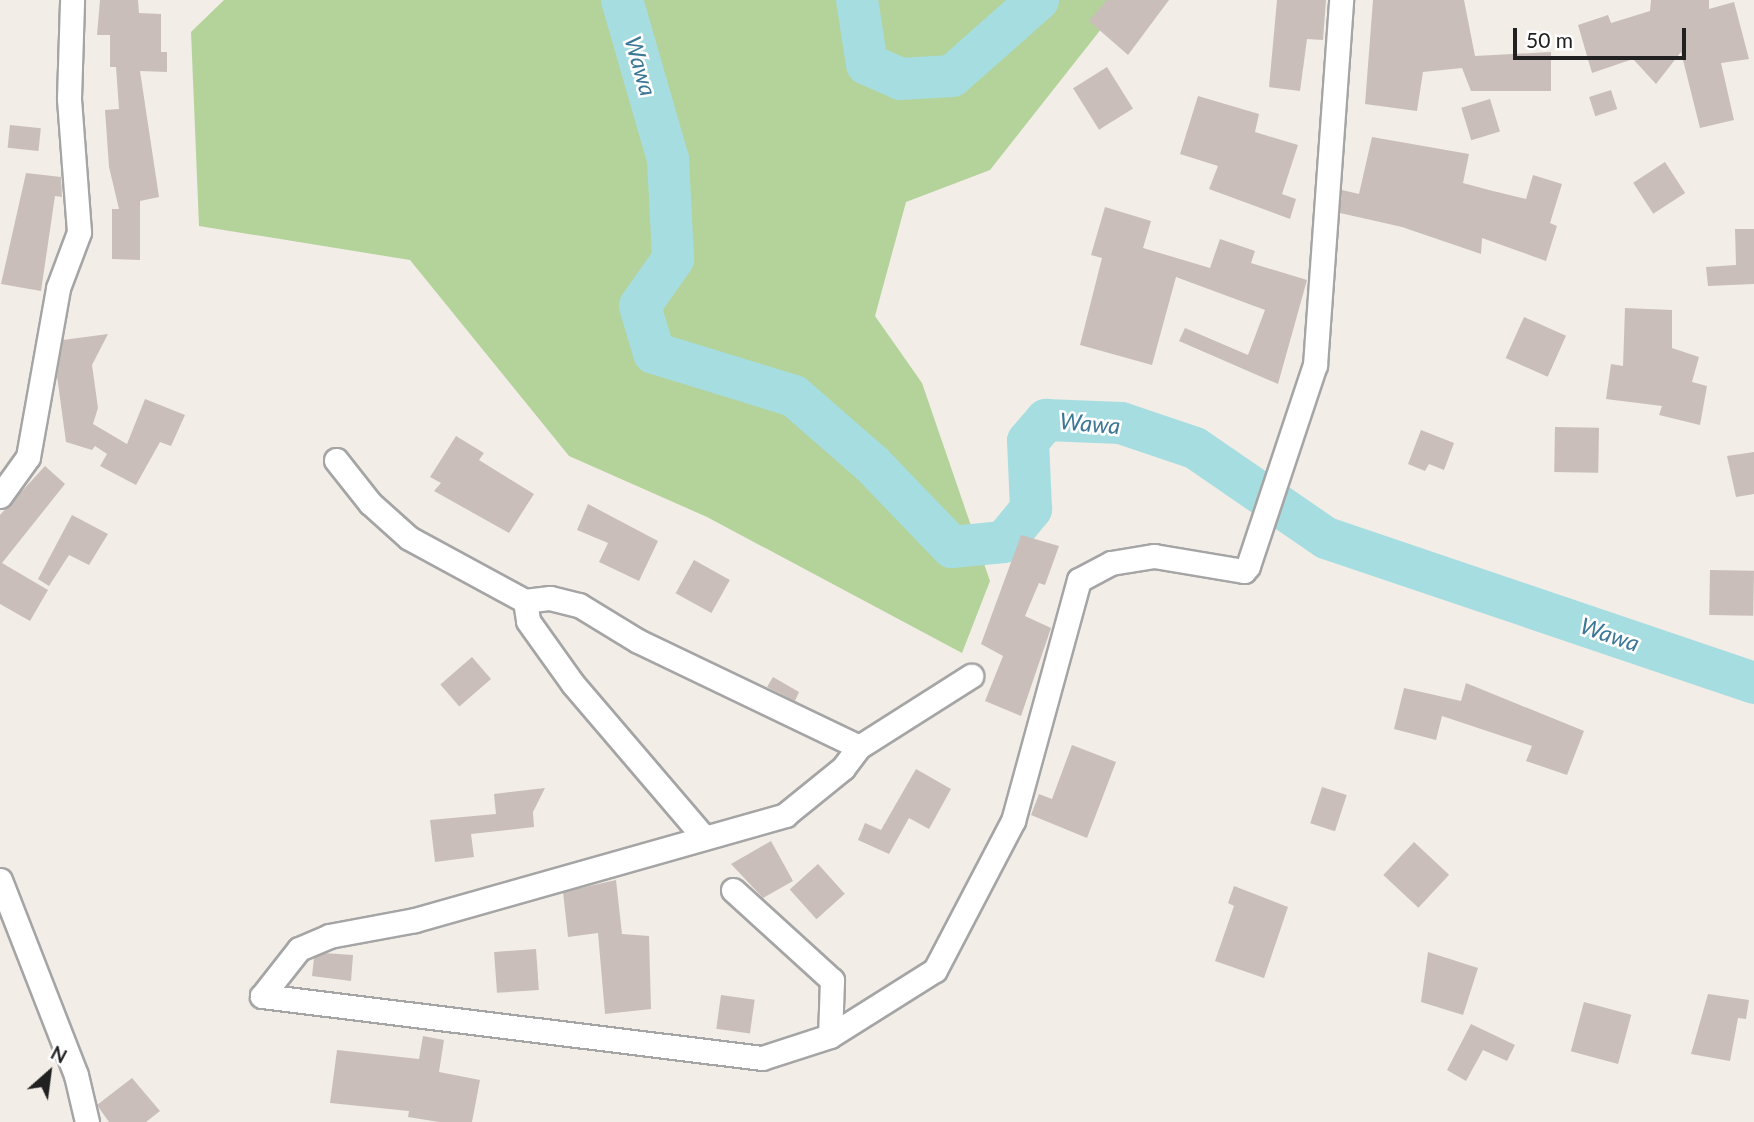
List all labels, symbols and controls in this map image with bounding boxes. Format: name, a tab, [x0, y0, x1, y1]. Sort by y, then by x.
scale bar	[1516, 14, 1689, 58]
text: 50 m	[1526, 27, 1573, 52]
water label: Wawa	[619, 33, 663, 99]
water label: Wawa	[1059, 407, 1121, 439]
water label: Wawa	[1577, 611, 1643, 657]
north arrow	[14, 1038, 84, 1108]
text: N	[47, 1040, 71, 1068]

